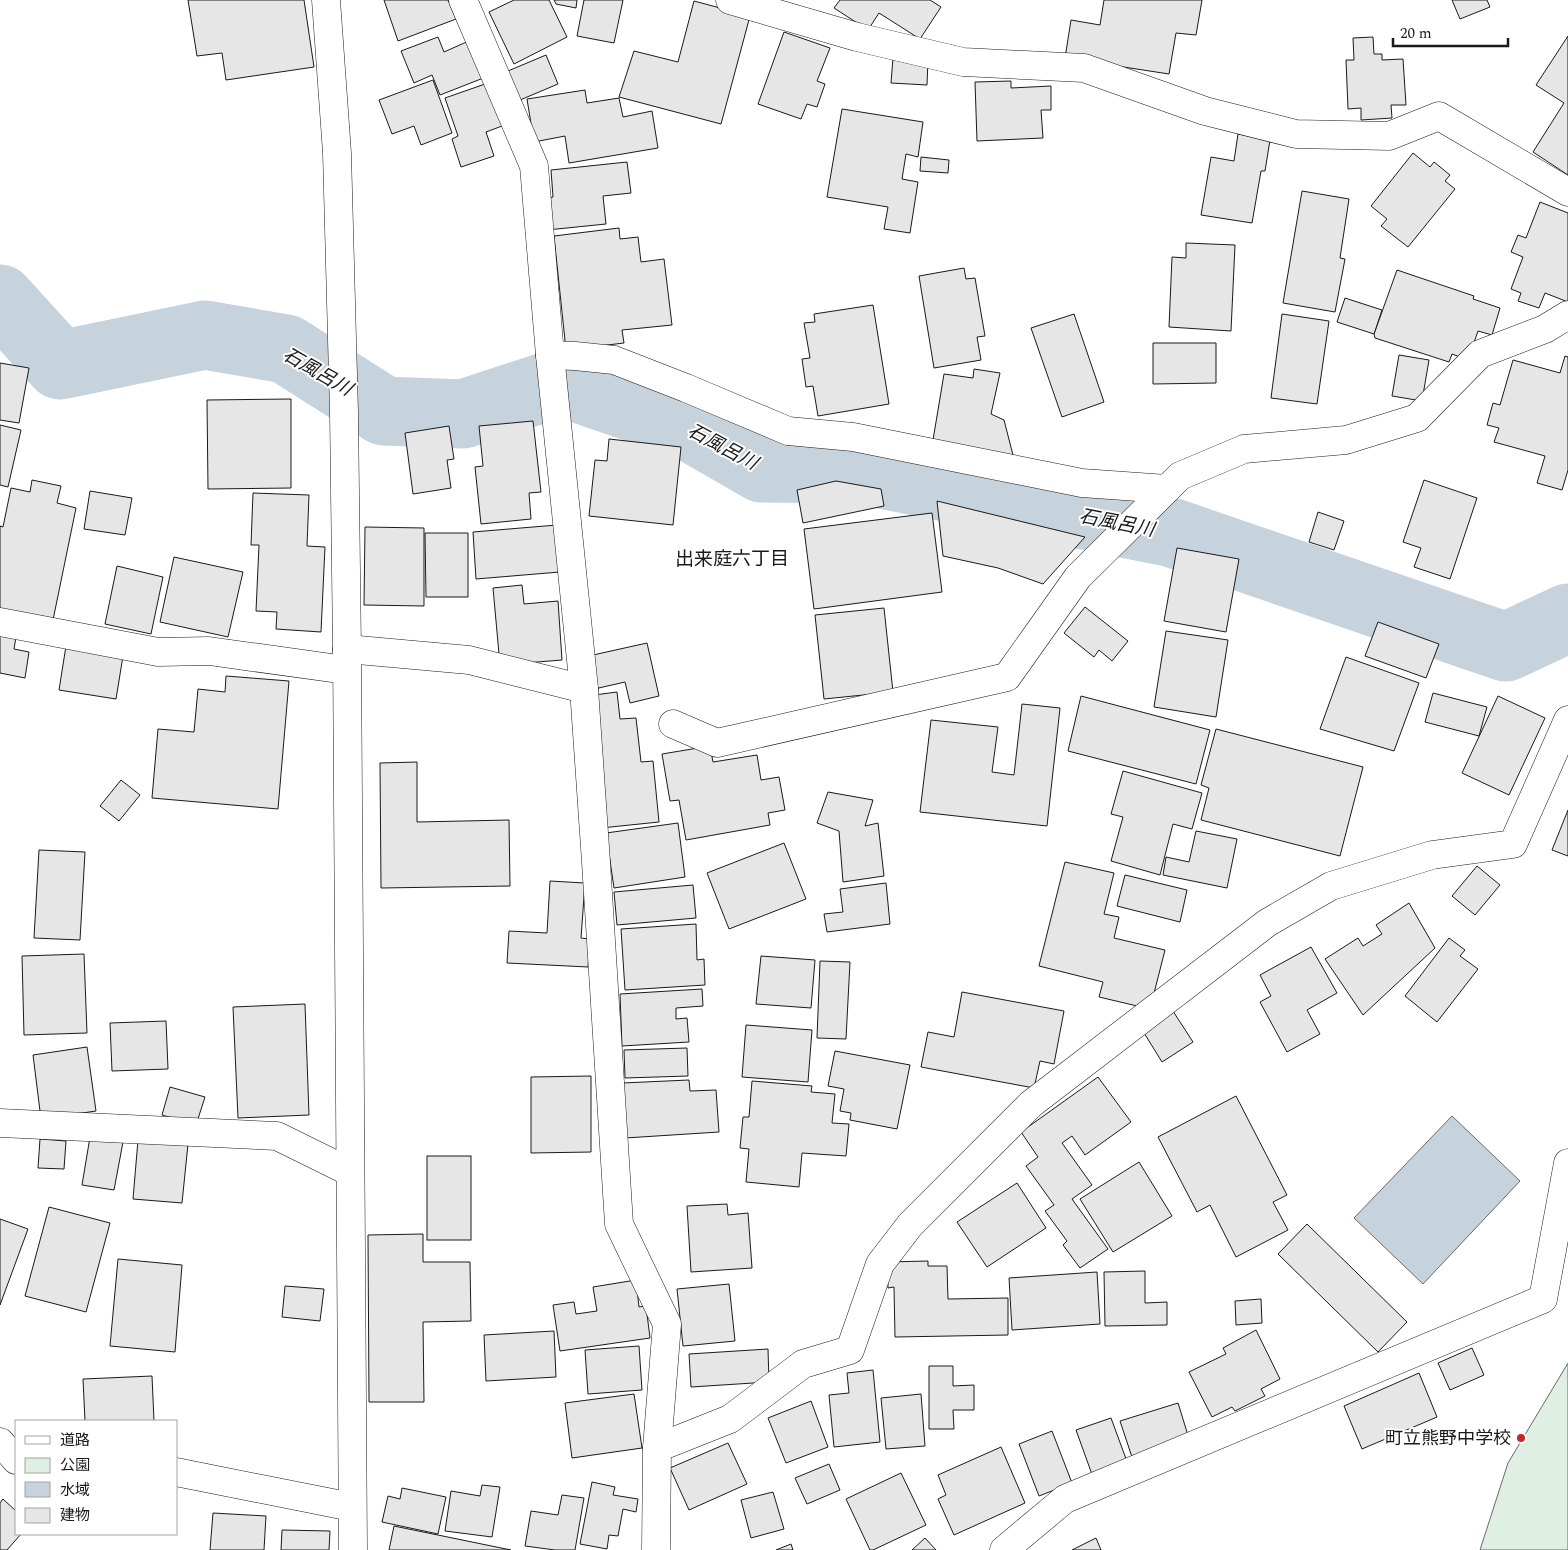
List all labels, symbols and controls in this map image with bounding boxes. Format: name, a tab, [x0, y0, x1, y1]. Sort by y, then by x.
scale bar	[1393, 15, 1508, 47]
text: 20 m	[1400, 22, 1432, 45]
water label: 石風呂川	[277, 341, 359, 405]
water label: 石風呂川	[682, 417, 764, 479]
water label: 石風呂川	[1077, 502, 1159, 545]
district label: 出来庭六丁目	[675, 545, 789, 574]
legend	[15, 1420, 178, 1535]
place label: 町立熊野中学校	[1385, 1425, 1511, 1452]
text: 道路	[60, 1429, 90, 1452]
marker: 町立熊野中学校	[1515, 1432, 1527, 1444]
text: 公園	[60, 1454, 90, 1477]
text: 水域	[60, 1479, 90, 1502]
text: 建物	[60, 1504, 90, 1527]

